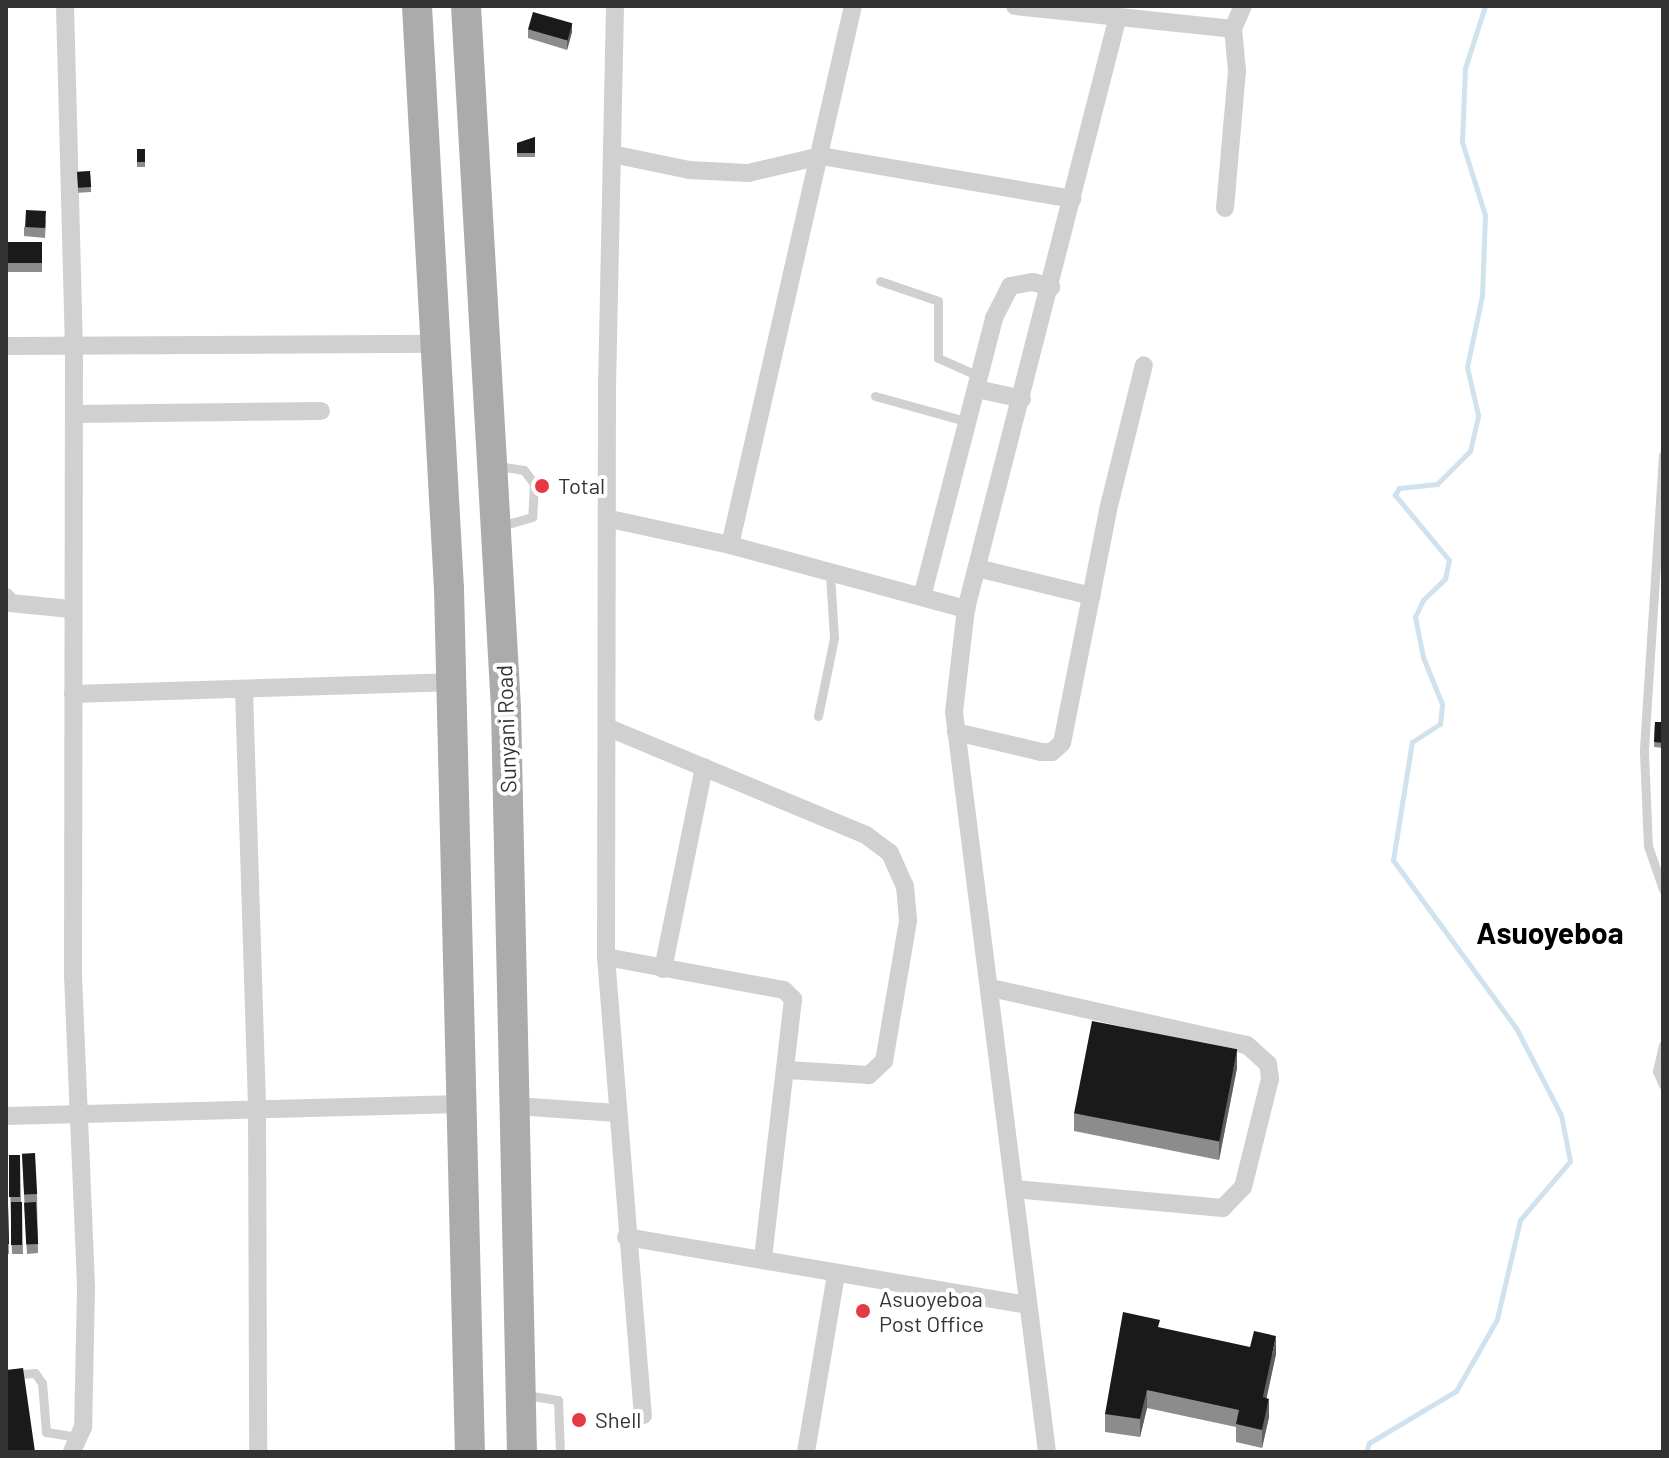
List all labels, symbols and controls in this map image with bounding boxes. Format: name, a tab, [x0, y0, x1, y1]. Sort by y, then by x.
place label: Total	[558, 473, 605, 499]
marker: Total	[533, 477, 551, 495]
street label: Sunyani Road	[491, 665, 521, 793]
district label: Asuoyeboa	[1476, 914, 1624, 950]
place label: Asuoyeboa Post Office	[879, 1285, 984, 1336]
marker: Asuoyeboa Post Office	[854, 1302, 872, 1320]
place label: Shell	[595, 1407, 641, 1433]
marker: Shell	[570, 1411, 588, 1429]

